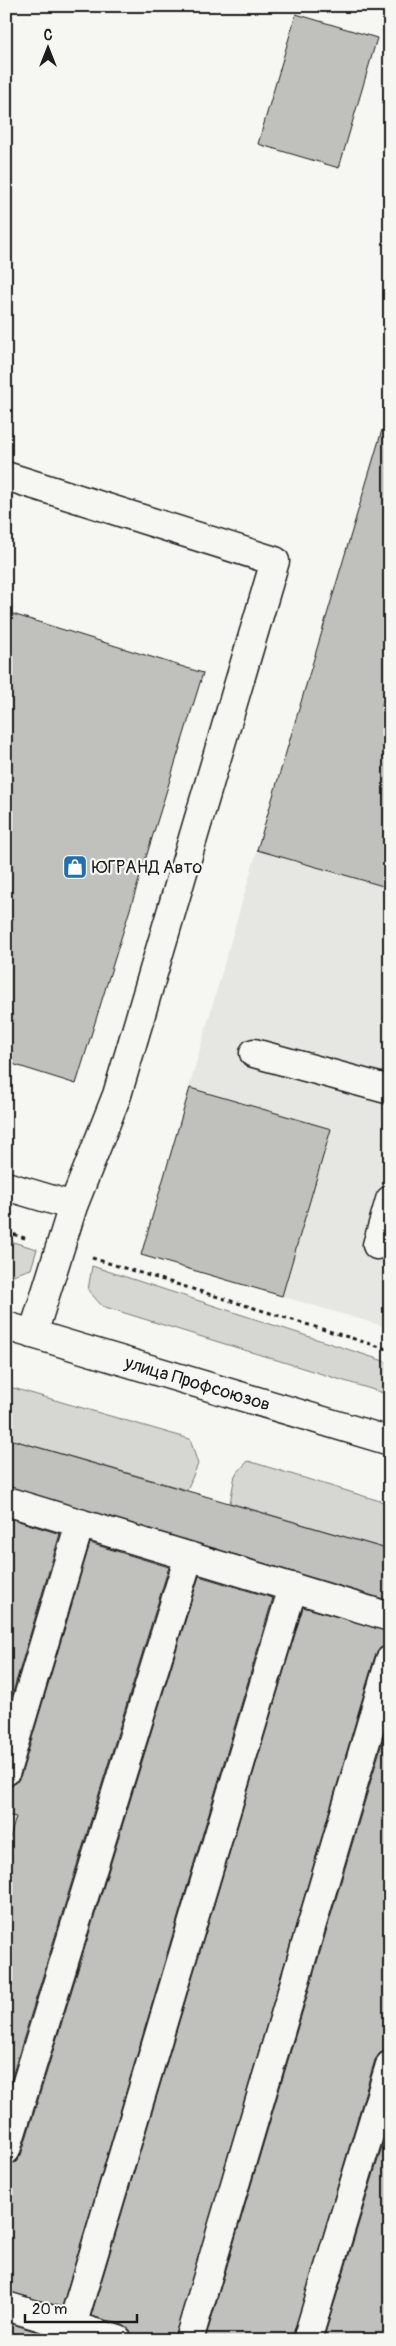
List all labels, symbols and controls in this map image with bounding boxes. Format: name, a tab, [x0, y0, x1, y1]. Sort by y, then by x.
north arrow	[22, 22, 72, 72]
text: С	[44, 27, 53, 44]
shop icon: ЮГРАНД Авто	[62, 854, 88, 880]
place label: ЮГРАНД Авто	[92, 856, 202, 879]
street label: улица Профсоюзов	[121, 1350, 273, 1416]
scale bar	[25, 2291, 138, 2323]
text: 20 m	[32, 2300, 67, 2319]

